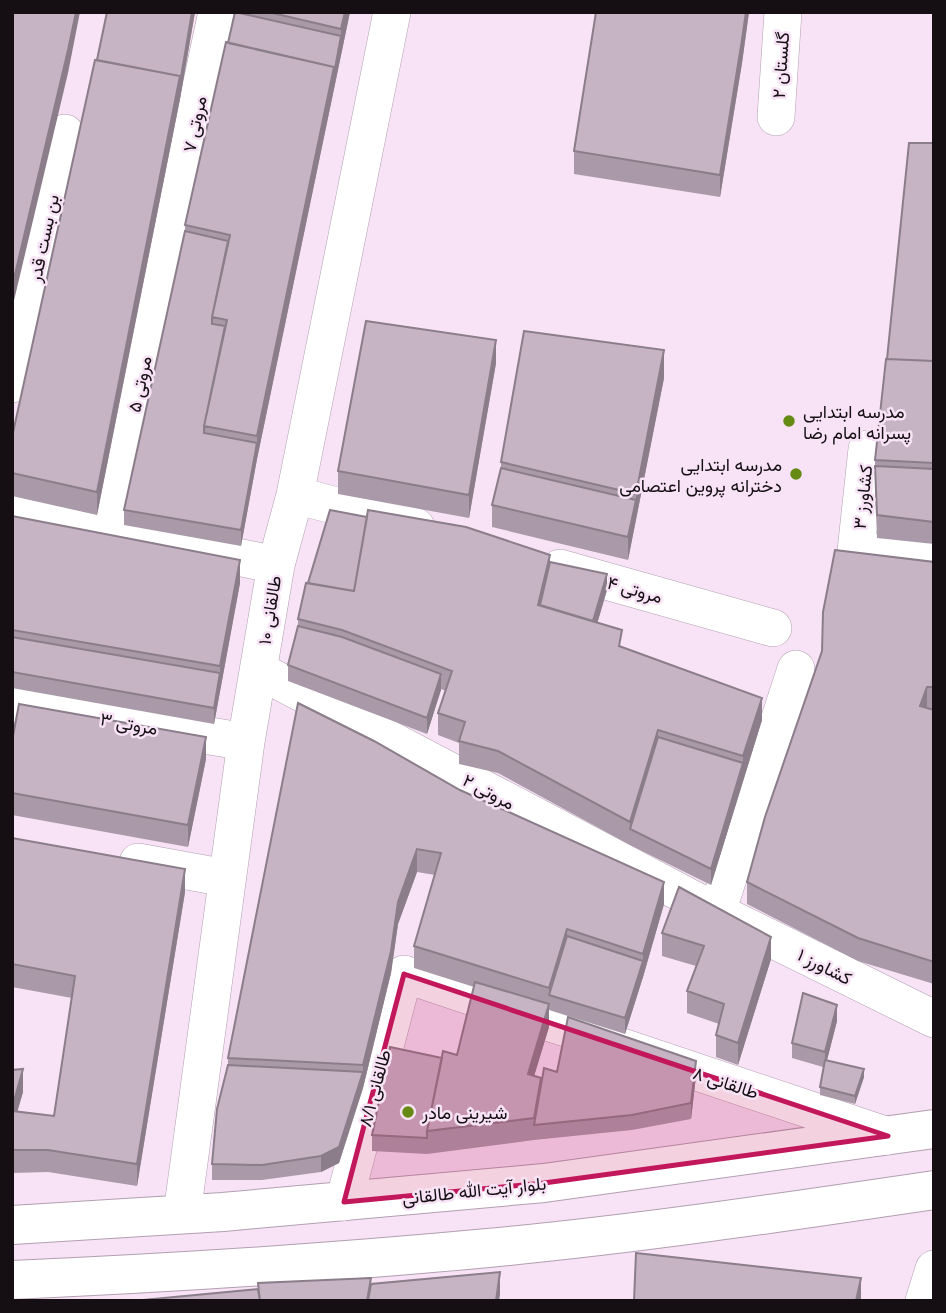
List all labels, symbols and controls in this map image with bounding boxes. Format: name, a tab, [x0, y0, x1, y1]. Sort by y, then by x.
street label: گلستان ۲	[766, 31, 794, 99]
street label: مروتی ۷	[176, 94, 212, 154]
street label: بن بست قدر	[22, 192, 64, 285]
street label: مروتی ۵	[121, 354, 157, 414]
place label: مدرسه ابتدایی پسرانه امام رضا	[803, 399, 911, 445]
marker: مدرسه ابتدایی پسرانه امام رضا	[781, 413, 797, 429]
place label: مدرسه ابتدایی دخترانه پروین اعتصامی	[619, 452, 782, 498]
street label: کشاورز ۳	[847, 464, 877, 530]
marker: مدرسه ابتدایی دخترانه پروین اعتصامی	[788, 466, 804, 482]
street label: مروتی ۴	[605, 570, 665, 608]
street label: طالقانی ۱۰	[252, 574, 286, 646]
street label: مروتی ۳	[98, 706, 160, 740]
street label: مروتی ۲	[459, 767, 519, 815]
street label: کشاورز ۱	[794, 942, 856, 990]
street label: طالقانی ۸/۱	[352, 1047, 396, 1129]
street label: طالقانی ۸	[690, 1060, 762, 1104]
place label: شیرینی مادر	[421, 1100, 507, 1124]
marker: شیرینی مادر	[400, 1104, 416, 1120]
street label: بلوار آیت الله طالقانی	[401, 1171, 547, 1209]

